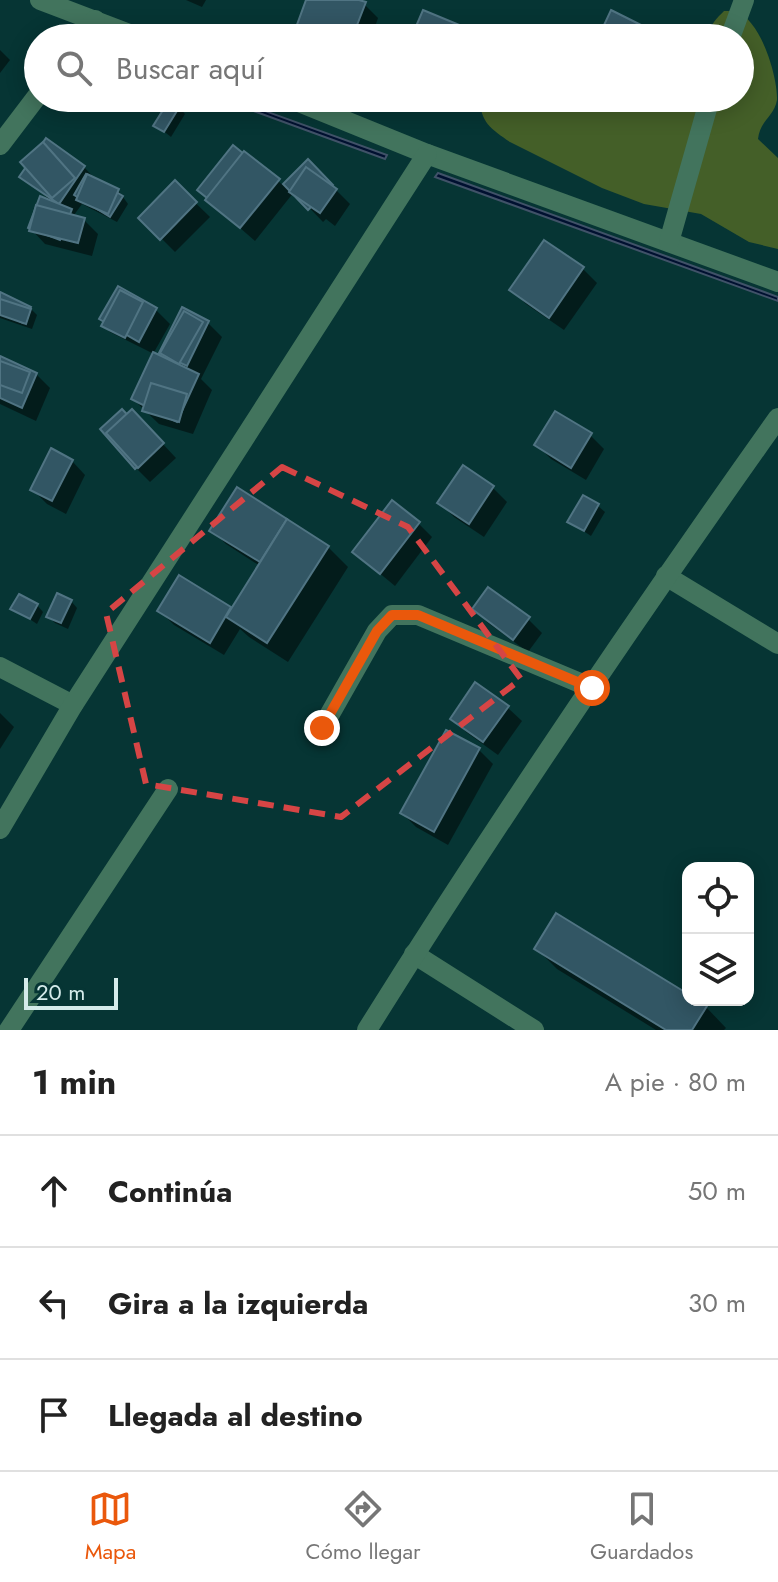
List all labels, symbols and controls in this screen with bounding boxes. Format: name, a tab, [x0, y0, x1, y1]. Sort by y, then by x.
search box	[24, 24, 754, 112]
icon: search	[52, 46, 96, 90]
text: Buscar aquí	[116, 47, 264, 90]
route start	[574, 670, 610, 706]
route end	[304, 710, 340, 746]
map controls	[682, 862, 754, 1006]
button: locate	[682, 862, 754, 934]
button: layers	[682, 934, 754, 1006]
scale bar	[24, 974, 118, 1010]
text: 20 m	[36, 976, 85, 1008]
text: 1 min	[32, 1058, 116, 1107]
text: A pie · 80 m	[605, 1063, 746, 1101]
icon: ahead	[32, 1169, 76, 1213]
text: Continúa	[108, 1170, 232, 1213]
text: 50 m	[688, 1172, 746, 1210]
icon: left	[32, 1281, 76, 1325]
text: Gira a la izquierda	[108, 1282, 368, 1325]
text: 30 m	[688, 1284, 746, 1322]
icon: arrive	[32, 1393, 76, 1437]
text: Llegada al destino	[108, 1394, 363, 1437]
tab: Mapa	[85, 1487, 136, 1567]
tab: Cómo llegar	[306, 1487, 421, 1567]
tab: Guardados	[590, 1487, 693, 1567]

